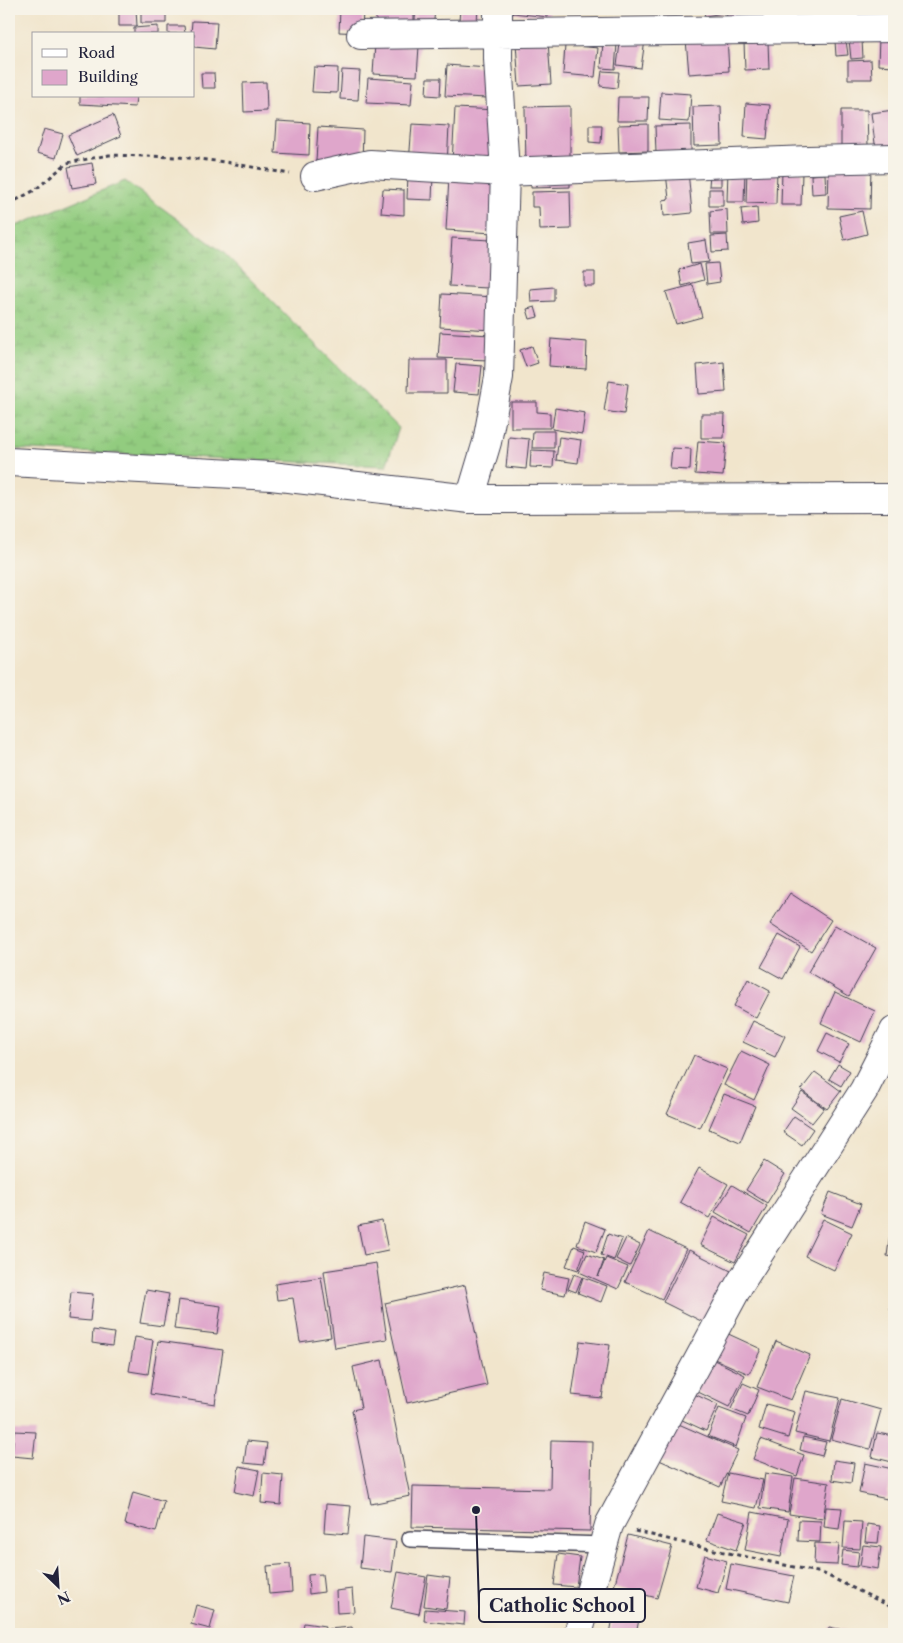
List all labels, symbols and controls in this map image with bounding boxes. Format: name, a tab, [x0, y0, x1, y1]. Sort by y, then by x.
legend	[32, 32, 195, 98]
text: Road	[78, 43, 115, 62]
text: Building	[78, 67, 138, 86]
north arrow	[32, 1560, 82, 1610]
text: N	[54, 1587, 73, 1609]
callout: Catholic School	[479, 1589, 645, 1622]
text: Catholic School	[489, 1595, 635, 1617]

